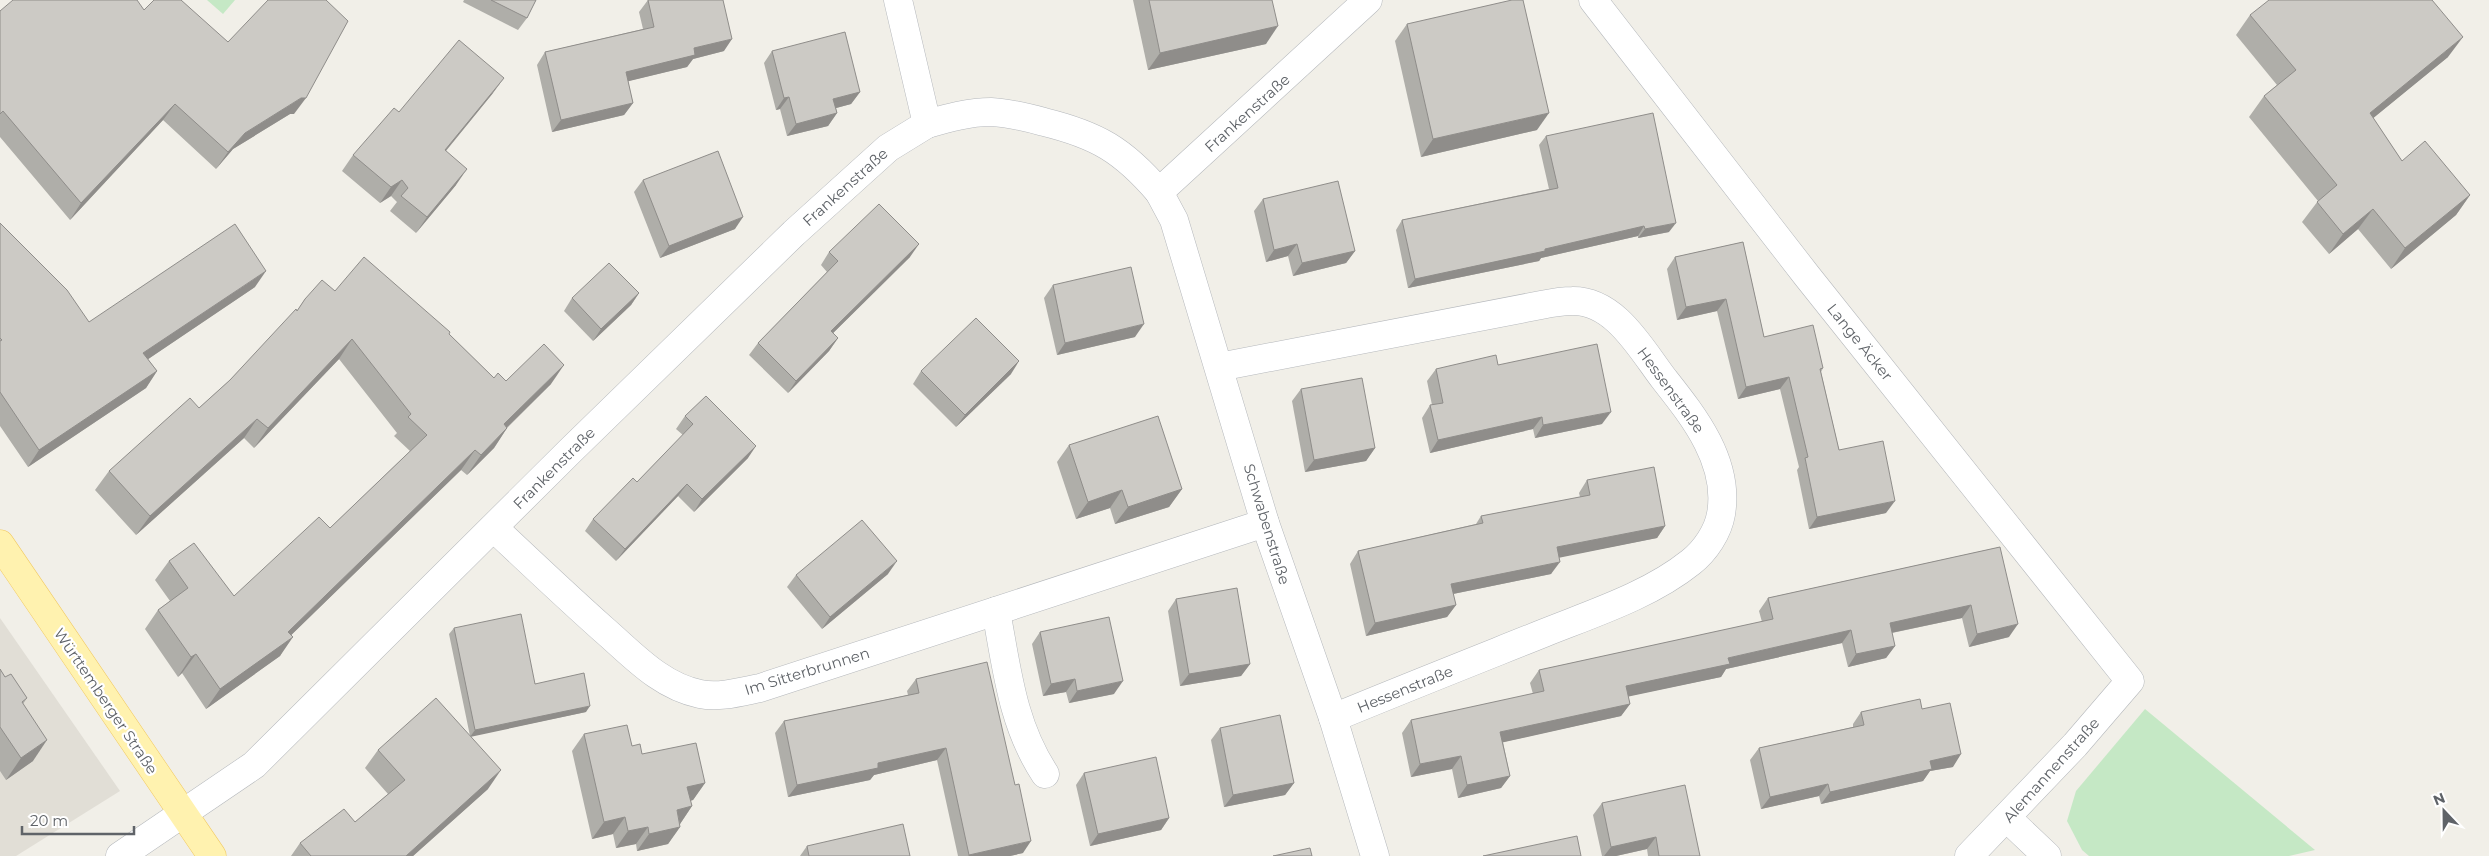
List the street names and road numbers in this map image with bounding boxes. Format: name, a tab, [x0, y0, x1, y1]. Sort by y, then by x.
street label: Frankenstraße	[1200, 70, 1294, 156]
street label: Frankenstraße	[798, 144, 892, 230]
street label: Lange Äcker	[1823, 300, 1897, 384]
street label: Hessenstraße	[1633, 343, 1709, 437]
street label: Frankenstraße	[509, 423, 599, 513]
street label: Schwabenstraße	[1240, 461, 1294, 587]
street label: Württemberger Straße	[50, 624, 162, 778]
street label: Im Sitterbrunnen	[742, 643, 872, 699]
street label: Hessenstraße	[1354, 661, 1456, 717]
street label: Alemannenstraße	[1999, 714, 2103, 826]

